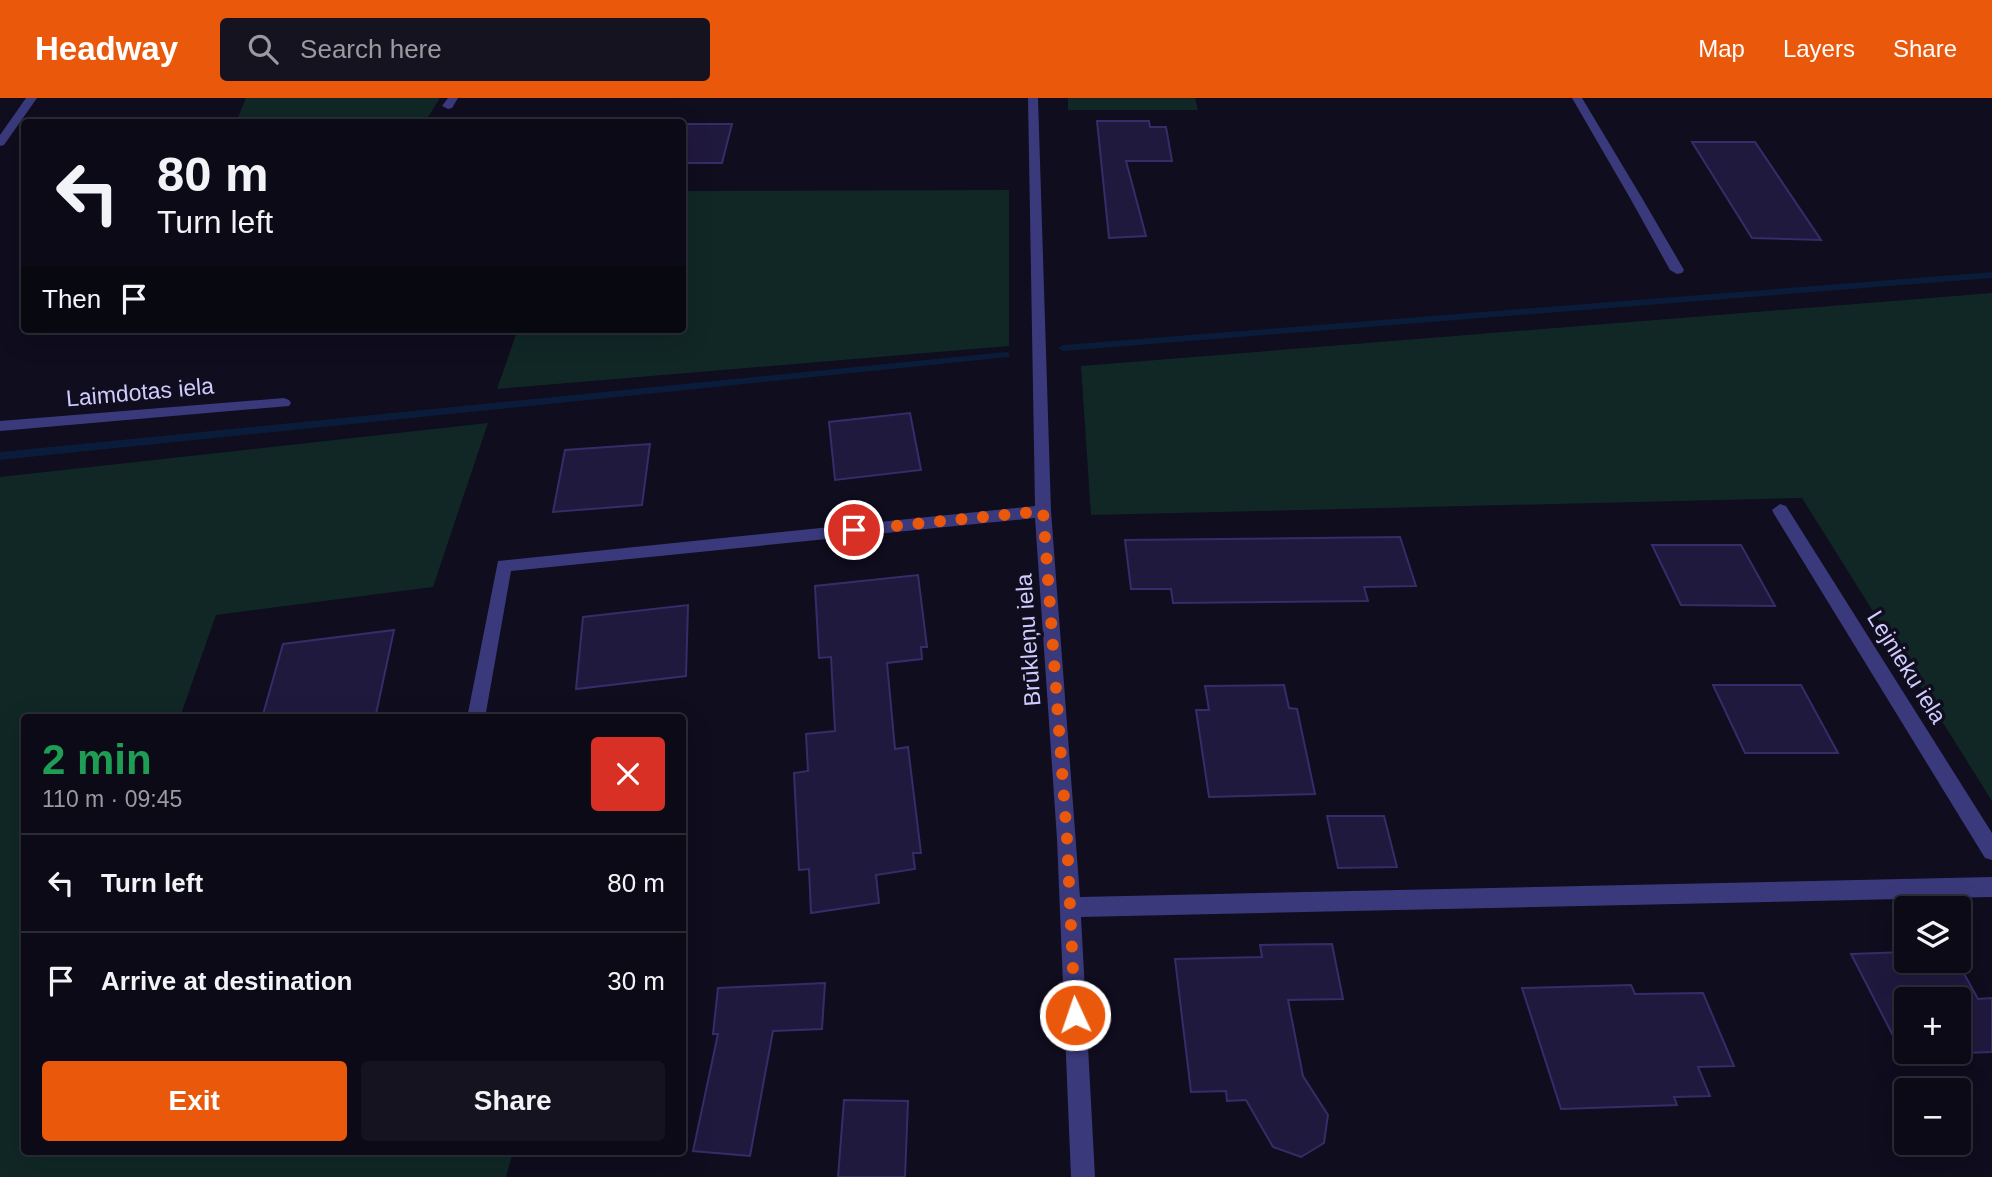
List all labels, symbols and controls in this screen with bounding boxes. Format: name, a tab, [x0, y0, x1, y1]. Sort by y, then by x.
search box	[220, 18, 710, 81]
text: Headway	[35, 30, 178, 67]
icon: search	[244, 30, 282, 68]
text: Search here	[300, 34, 442, 64]
text: Map	[1698, 35, 1745, 62]
text: Layers	[1783, 35, 1855, 62]
text: Share	[1893, 35, 1957, 62]
icon: left	[42, 147, 133, 238]
text: 80 m	[157, 147, 269, 201]
text: Turn left	[157, 204, 273, 240]
icon: arrive	[115, 280, 153, 318]
text: Then	[42, 284, 101, 314]
street label: Laimdotas iela	[65, 373, 215, 411]
pin	[824, 500, 884, 560]
icon: arrive	[835, 511, 873, 549]
street label: Brūkleņu iela	[1010, 573, 1046, 707]
street label: Lejnieku iela	[1862, 606, 1952, 728]
text: 2 min	[42, 736, 152, 783]
button: close	[591, 737, 665, 811]
text: 110 m · 09:45	[42, 786, 182, 812]
icon: left	[42, 864, 80, 902]
text: Turn left	[101, 868, 203, 898]
text: 80 m	[607, 868, 665, 898]
map controls	[1894, 896, 1971, 1155]
button: layers	[1894, 896, 1971, 973]
icon: arrive	[42, 962, 80, 1000]
text: Arrive at destination	[101, 966, 352, 996]
text: 30 m	[607, 966, 665, 996]
position arrow	[1038, 978, 1112, 1052]
button: +	[1894, 987, 1971, 1064]
button: Exit	[42, 1061, 347, 1141]
button: Share	[361, 1061, 665, 1141]
button: −	[1894, 1078, 1971, 1155]

